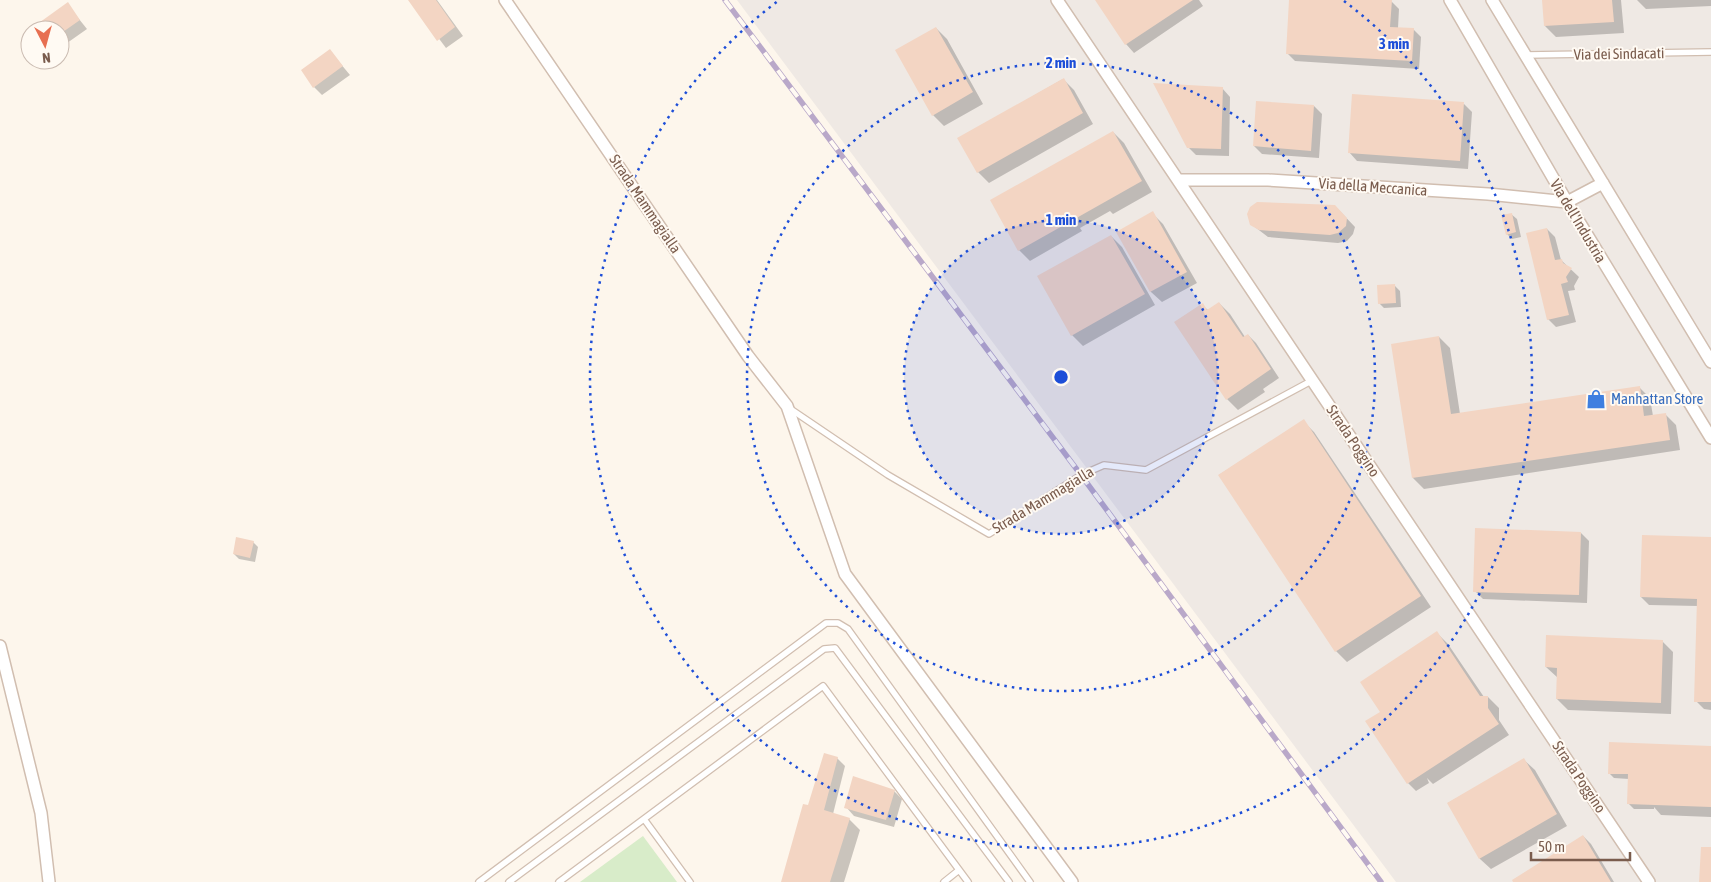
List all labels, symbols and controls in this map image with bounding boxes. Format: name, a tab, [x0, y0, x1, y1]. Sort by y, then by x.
north arrow	[20, 20, 70, 70]
text: 3 min	[1379, 35, 1409, 52]
street label: Via dei Sindacati	[1574, 44, 1664, 63]
text: N	[41, 50, 51, 66]
text: 2 min	[1046, 54, 1076, 71]
street label: Strada Mammagialla	[606, 151, 685, 256]
street label: Via della Meccanica	[1318, 174, 1428, 199]
street label: Via dell'Industria	[1547, 176, 1610, 265]
text: 1 min	[1046, 211, 1076, 228]
centre of rings	[1052, 368, 1070, 386]
shop icon: Manhattan Store	[1585, 388, 1607, 410]
place label: Manhattan Store	[1611, 390, 1703, 407]
street label: Strada Poggino	[1323, 402, 1384, 480]
street label: Strada Mammagialla	[989, 463, 1097, 537]
street label: Strada Poggino	[1549, 738, 1610, 816]
scale bar	[1531, 830, 1630, 862]
text: 50 m	[1538, 838, 1565, 855]

